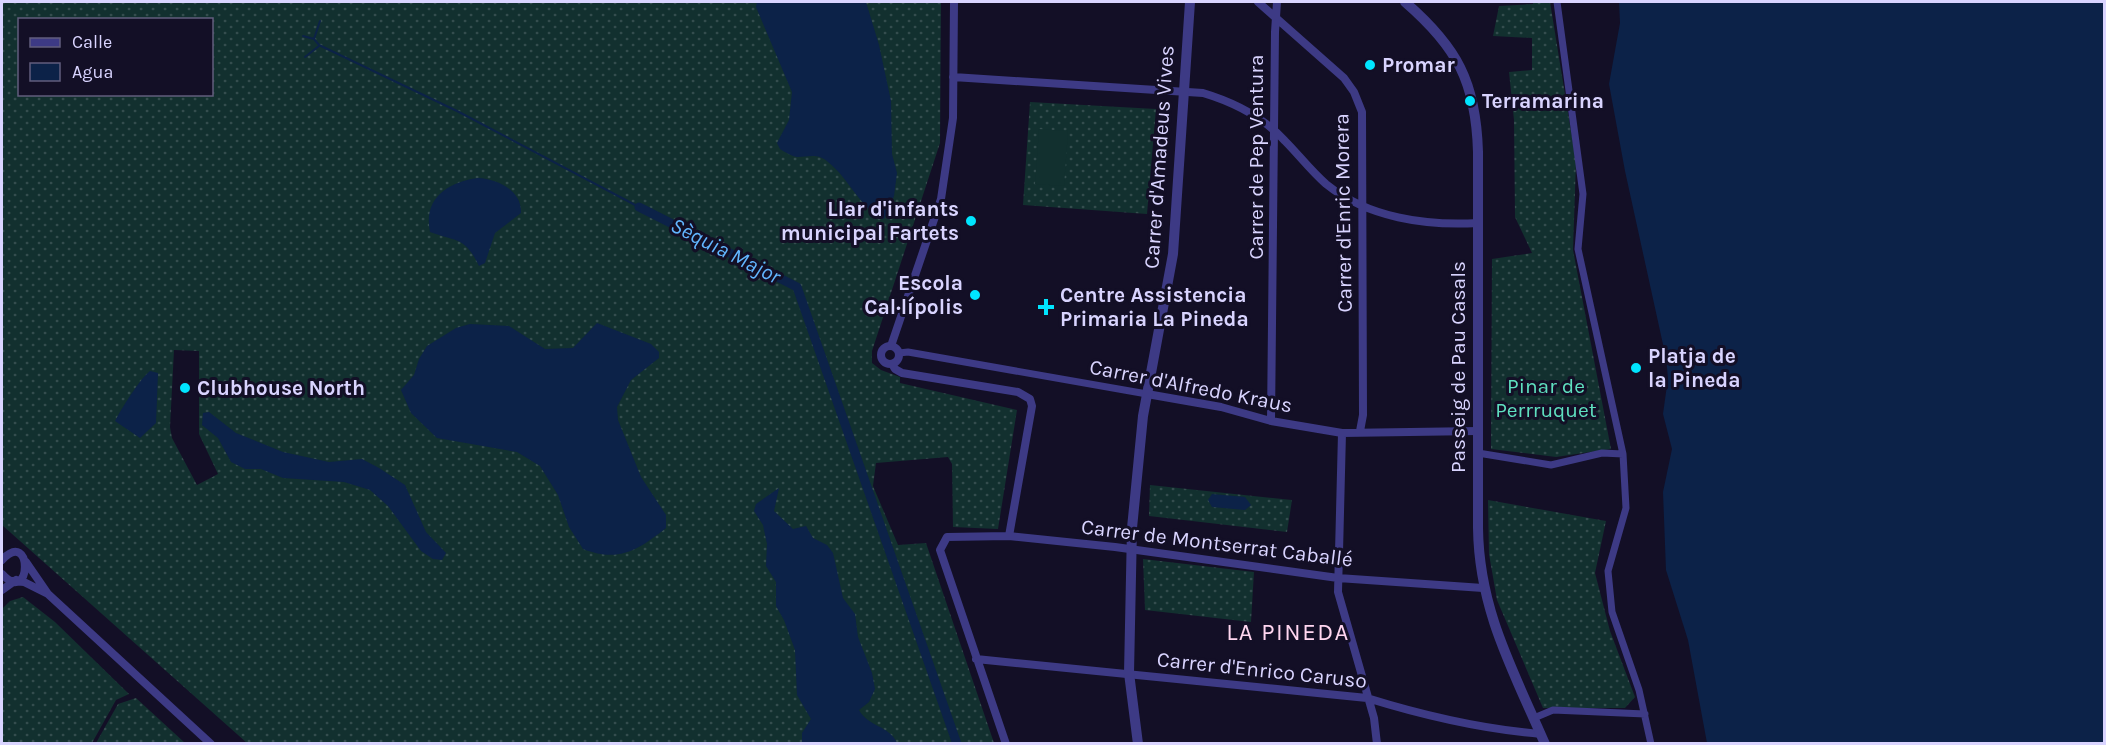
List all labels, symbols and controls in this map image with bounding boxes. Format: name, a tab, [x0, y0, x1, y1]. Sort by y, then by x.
legend	[18, 18, 213, 96]
text: Calle	[72, 31, 112, 53]
street label: Carrer d'Amadeus Vives	[1139, 44, 1179, 270]
place label: Promar	[1382, 53, 1456, 77]
street label: Carrer de Pep Ventura	[1244, 54, 1268, 260]
marker: Promar	[1363, 58, 1377, 72]
text: Agua	[72, 61, 113, 83]
place label: Terramarina	[1482, 89, 1604, 113]
marker: Terramarina	[1463, 94, 1477, 108]
street label: Carrer d'Enric Morera	[1329, 113, 1357, 313]
place label: Llar d'infants municipal Fartets	[781, 197, 959, 245]
water label: Sèquia Major	[666, 212, 786, 290]
marker: Llar d'infants municipal Fartets	[964, 214, 978, 228]
street label: Passeig de Pau Casals	[1446, 261, 1470, 473]
place label: Escola Cal·lípolis	[864, 271, 963, 319]
place label: Centre Assistencia Primaria La Pineda	[1060, 283, 1249, 331]
marker: Escola Cal·lípolis	[968, 288, 982, 302]
marker: Centre Assistencia Primaria La Pineda	[1037, 298, 1055, 316]
place label: Platja de la Pineda	[1648, 344, 1740, 392]
street label: Carrer d'Alfredo Kraus	[1087, 355, 1295, 417]
marker: Platja de la Pineda	[1629, 361, 1643, 375]
park label: Pinar de Perrruquet	[1495, 374, 1597, 422]
place label: Clubhouse North	[197, 376, 365, 400]
marker: Clubhouse North	[178, 381, 192, 395]
street label: Carrer de Montserrat Caballé	[1080, 514, 1354, 572]
district label: LA PINEDA	[1226, 618, 1350, 646]
street label: Carrer d'Enrico Caruso	[1156, 647, 1368, 693]

